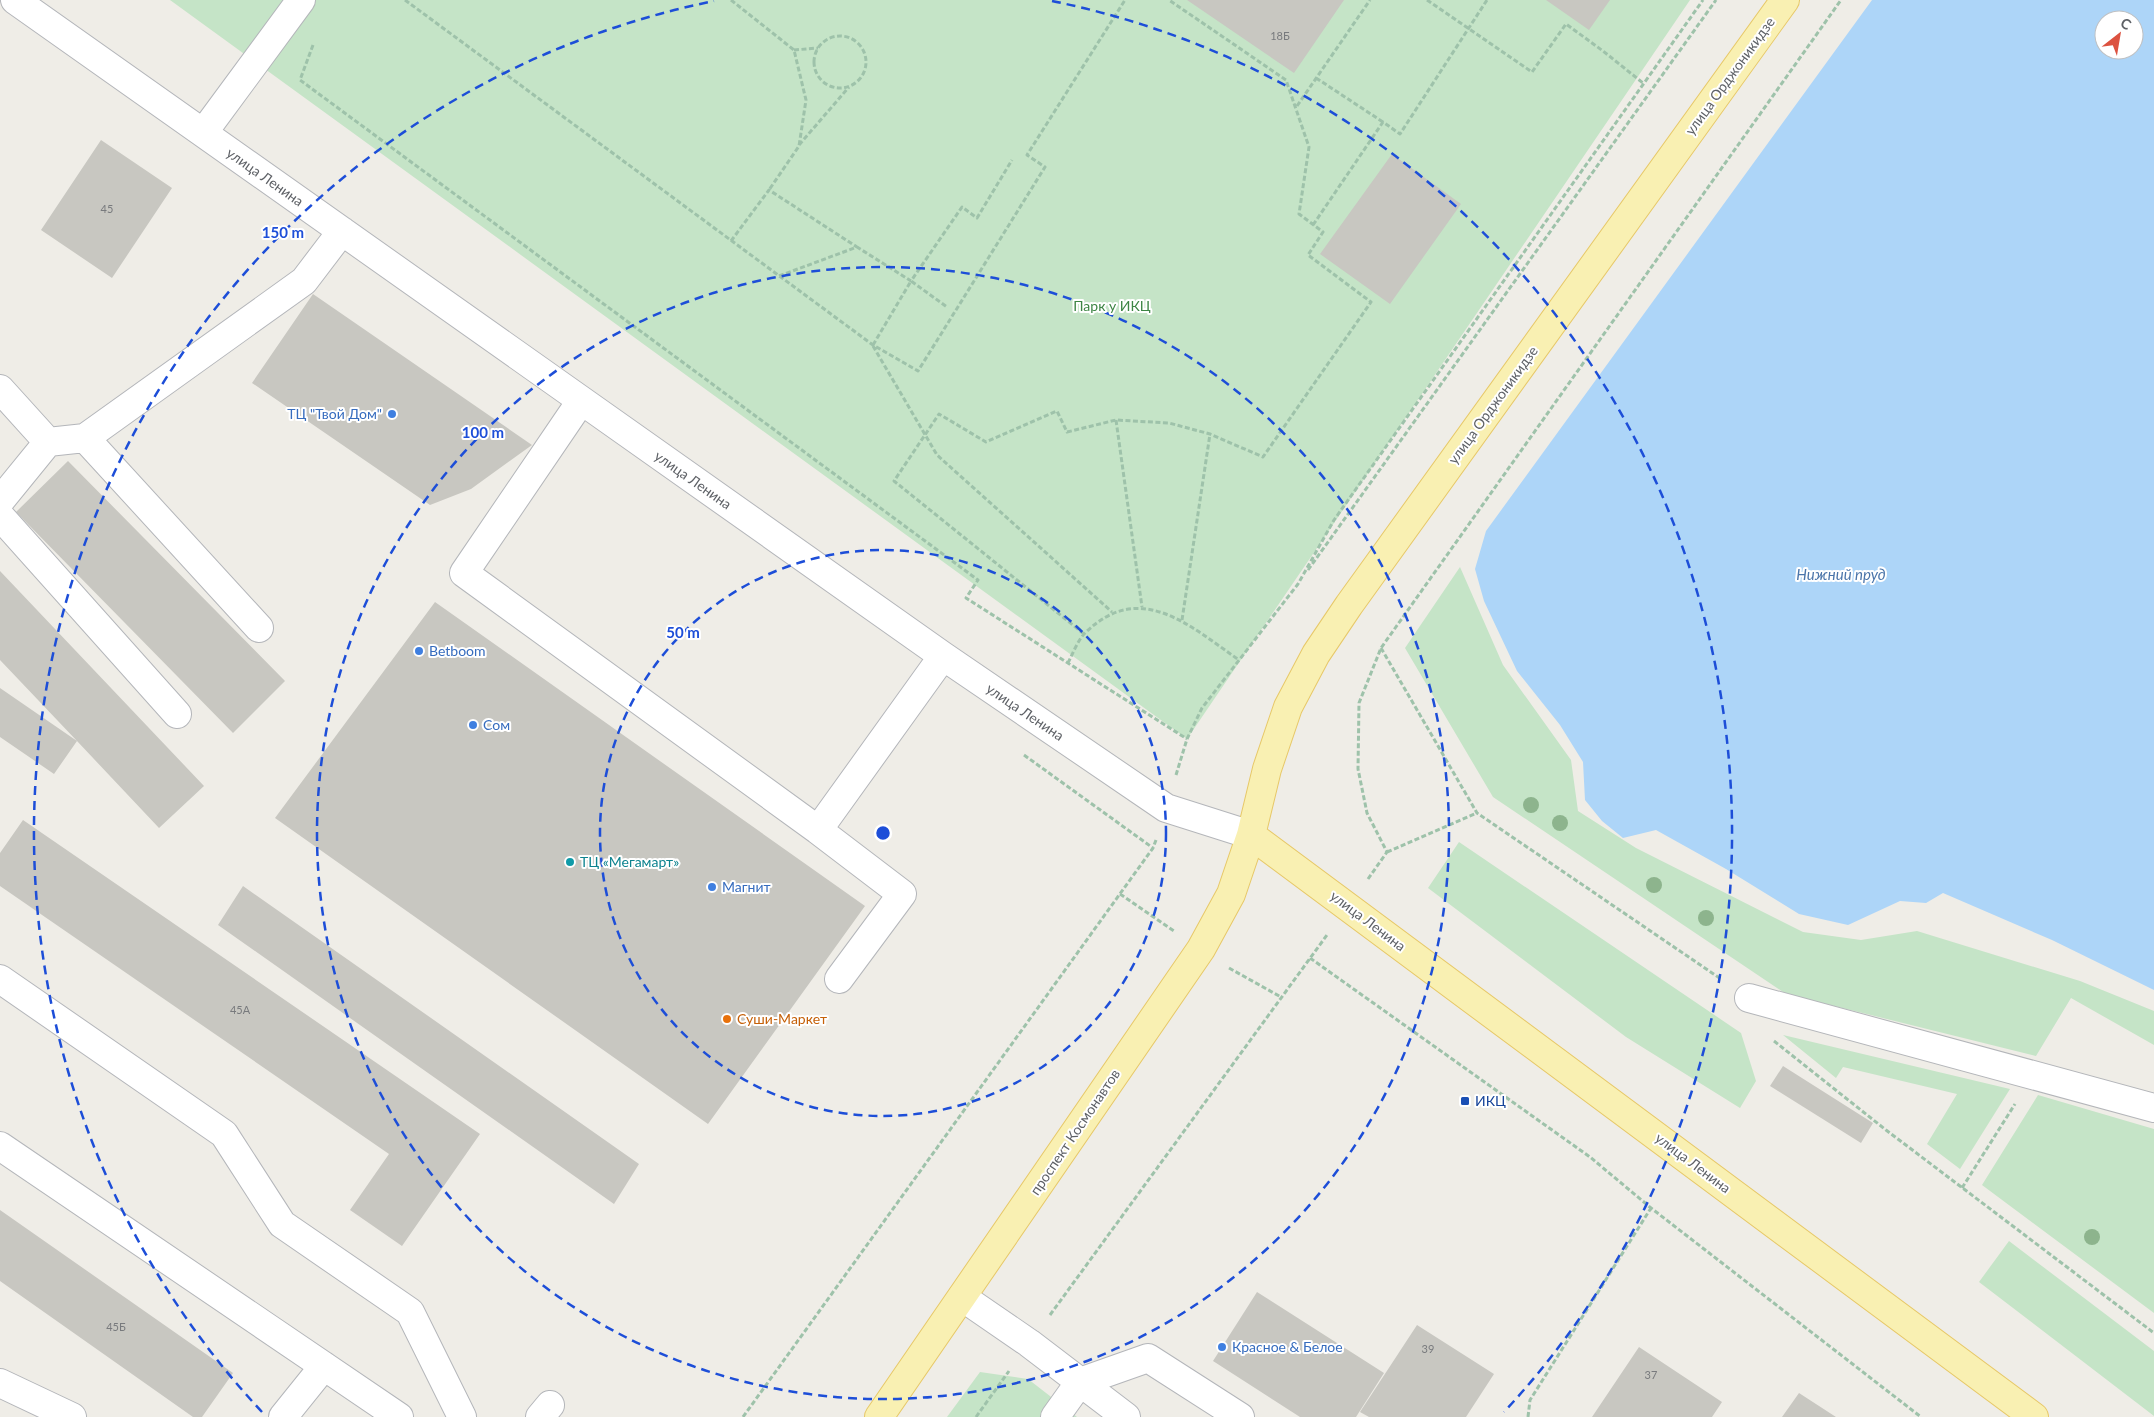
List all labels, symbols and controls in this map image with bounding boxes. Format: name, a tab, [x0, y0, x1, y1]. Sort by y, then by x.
north arrow	[2094, 10, 2144, 60]
street label: улица Орджоникидзе	[1681, 14, 1778, 138]
text: С	[2118, 14, 2135, 33]
house number: 18Б	[1270, 29, 1290, 42]
street label: улица Ленина	[224, 144, 307, 209]
house number: 45	[101, 202, 113, 215]
text: 150 m	[262, 223, 304, 241]
park label: Парк у ИКЦ	[1073, 297, 1151, 314]
street label: улица Орджоникидзе	[1444, 343, 1541, 467]
place label: ТЦ "Твой Дом"	[287, 405, 382, 422]
marker: ТЦ "Твой Дом"	[386, 408, 398, 420]
text: 100 m	[462, 423, 504, 441]
street label: улица Ленина	[652, 447, 735, 512]
water label: Нижний пруд	[1796, 565, 1886, 583]
text: 50 m	[666, 623, 700, 641]
place label: Betboom	[429, 642, 486, 659]
marker: Betboom	[413, 645, 425, 657]
street label: улица Ленина	[983, 679, 1067, 744]
place label: Сом	[483, 716, 510, 733]
marker: Сом	[467, 719, 479, 731]
centre of rings	[874, 824, 892, 842]
place label: ТЦ «Мегамарт»	[580, 853, 679, 870]
marker: ТЦ «Мегамарт»	[564, 856, 576, 868]
place label: Магнит	[722, 878, 771, 895]
marker: Магнит	[706, 881, 718, 893]
street label: улица Ленина	[1327, 887, 1409, 954]
house number: 45А	[230, 1003, 251, 1016]
place label: Суши-Маркет	[737, 1010, 827, 1027]
marker: Суши-Маркет	[721, 1013, 733, 1025]
street label: проспект Космонавтов	[1026, 1066, 1123, 1198]
place label: ИКЦ	[1475, 1092, 1506, 1109]
marker: ИКЦ	[1459, 1095, 1471, 1107]
street label: улица Ленина	[1652, 1129, 1734, 1196]
house number: 45Б	[106, 1320, 126, 1333]
place label: Красное & Белое	[1232, 1338, 1343, 1355]
marker: Красное & Белое	[1216, 1341, 1228, 1353]
house number: 39	[1422, 1342, 1434, 1355]
house number: 37	[1645, 1368, 1657, 1381]

